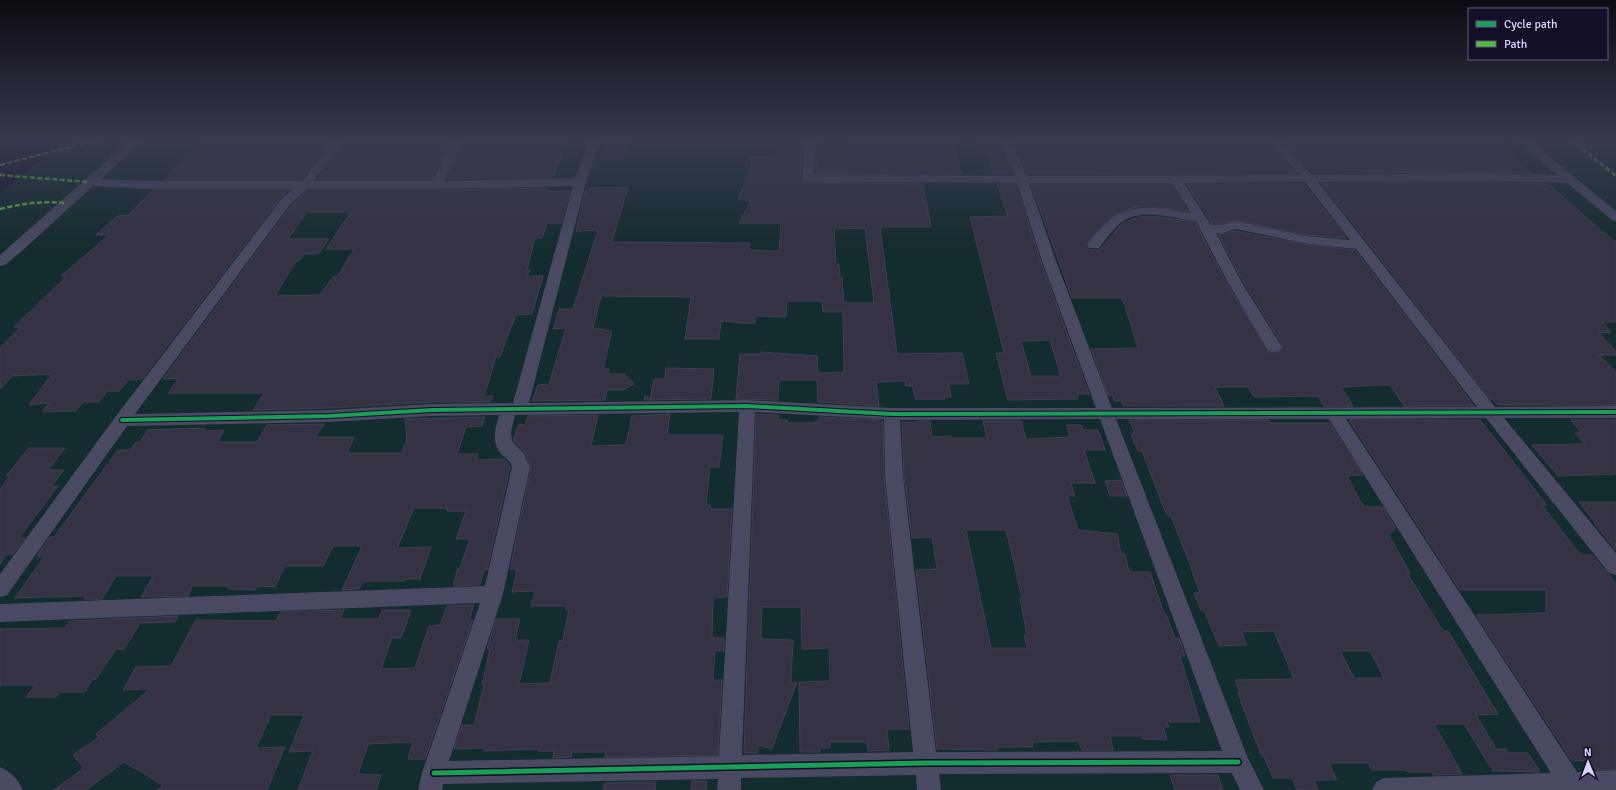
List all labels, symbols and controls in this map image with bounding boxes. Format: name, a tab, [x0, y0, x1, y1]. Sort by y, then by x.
legend	[1468, 8, 1608, 60]
text: Cycle path	[1504, 17, 1557, 32]
text: Path	[1504, 37, 1527, 52]
north arrow	[1568, 742, 1608, 782]
text: N	[1584, 746, 1592, 759]

